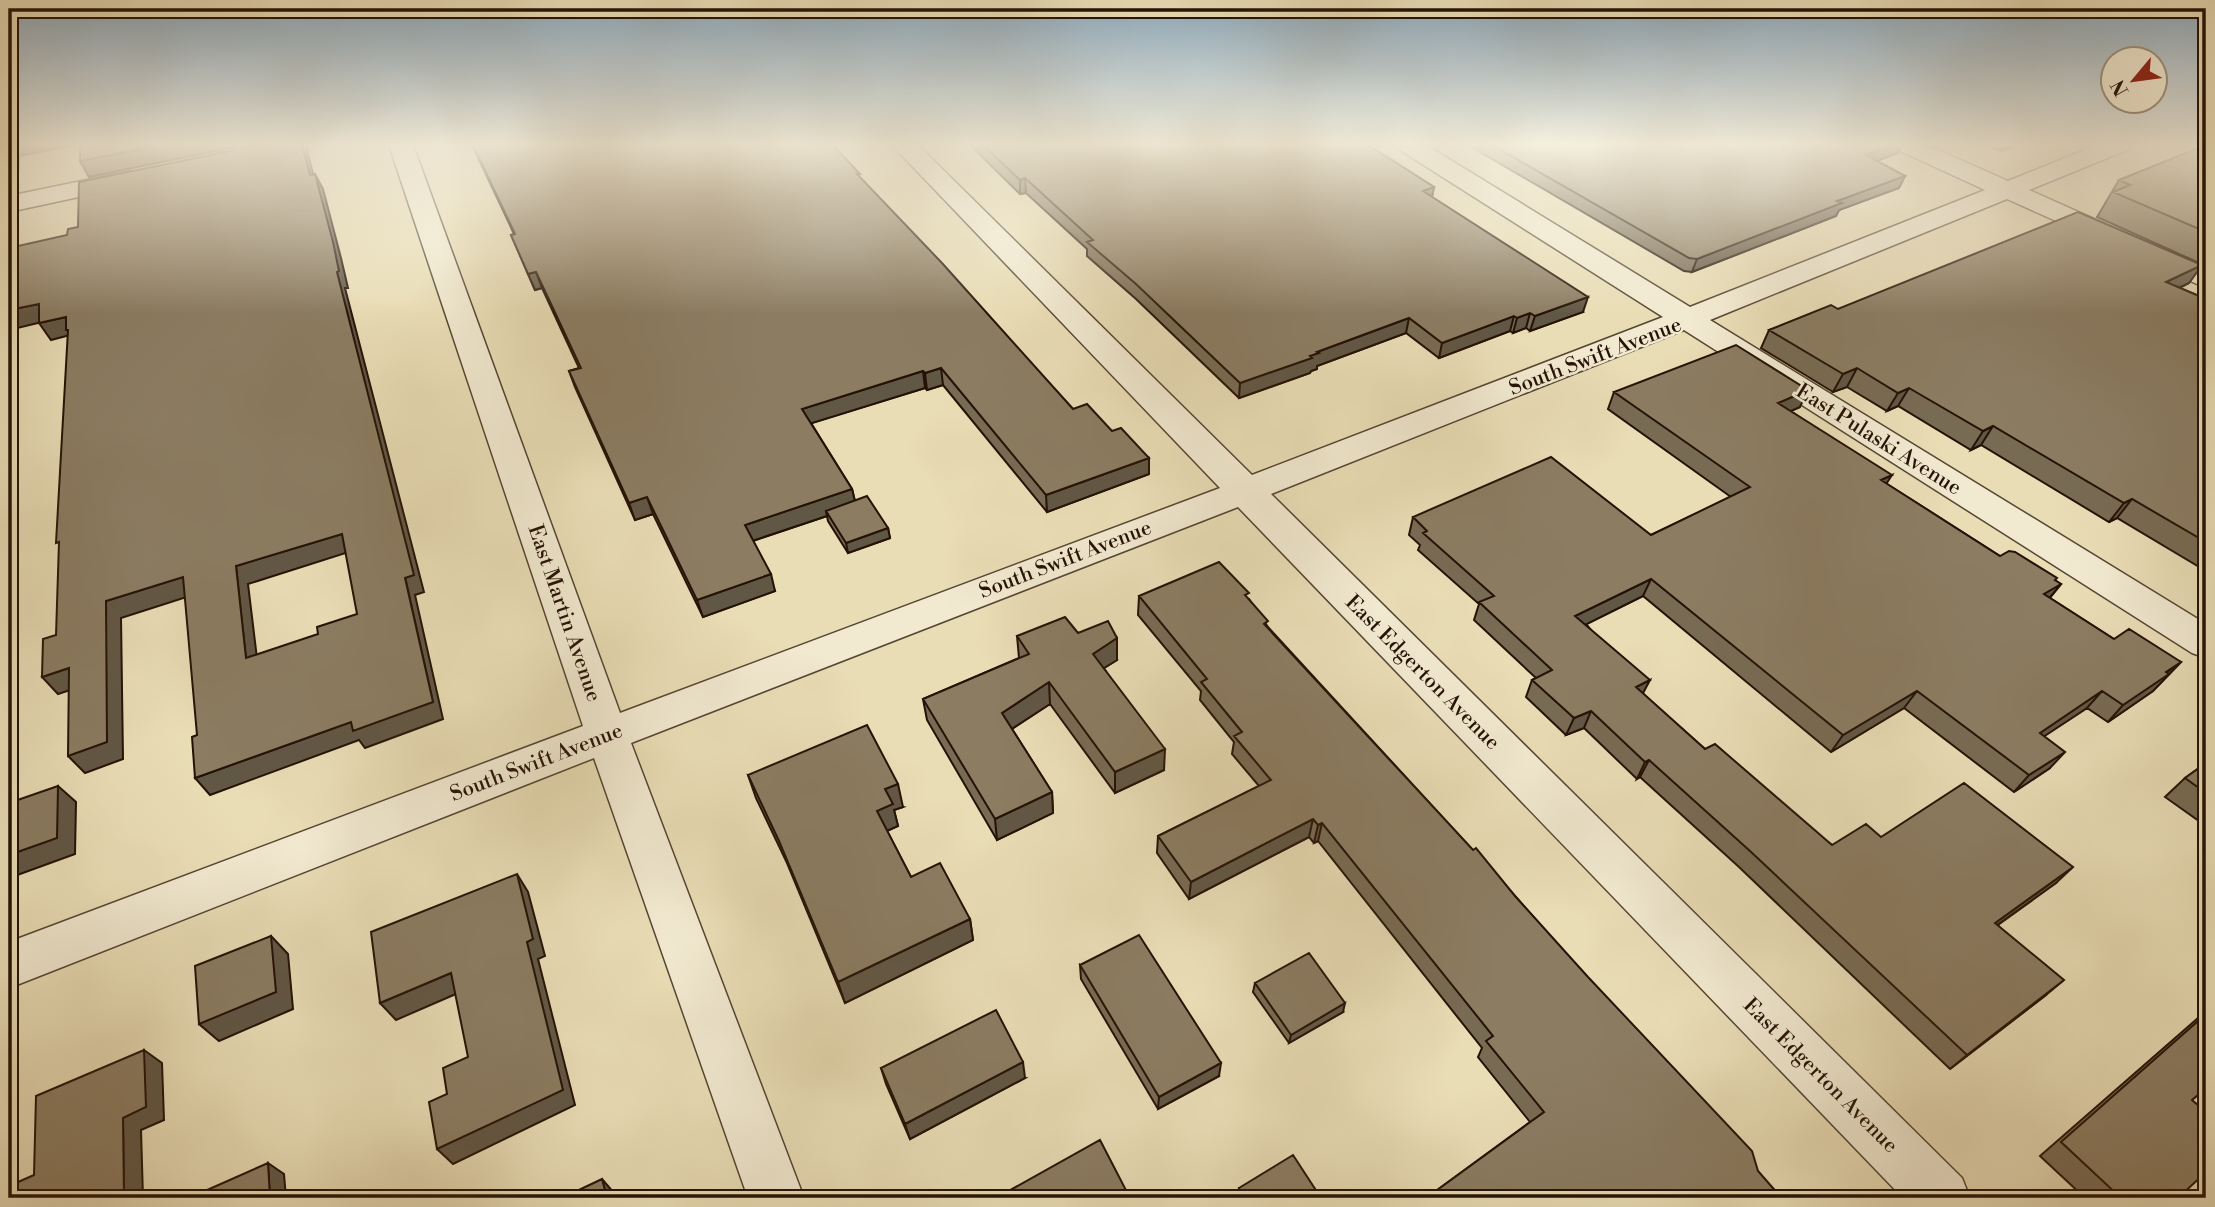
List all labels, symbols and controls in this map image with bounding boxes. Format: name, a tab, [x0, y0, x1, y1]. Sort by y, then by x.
north arrow	[2100, 46, 2170, 116]
text: N	[2106, 75, 2134, 100]
street label: South Swift Avenue	[1505, 312, 1685, 402]
street label: East Pulaski Avenue	[1791, 378, 1966, 501]
street label: South Swift Avenue	[975, 515, 1155, 605]
street label: East Martin Avenue	[522, 521, 607, 705]
street label: East Edgerton Avenue	[1339, 590, 1505, 756]
street label: South Swift Avenue	[446, 718, 626, 808]
street label: East Edgerton Avenue	[1737, 993, 1903, 1159]

